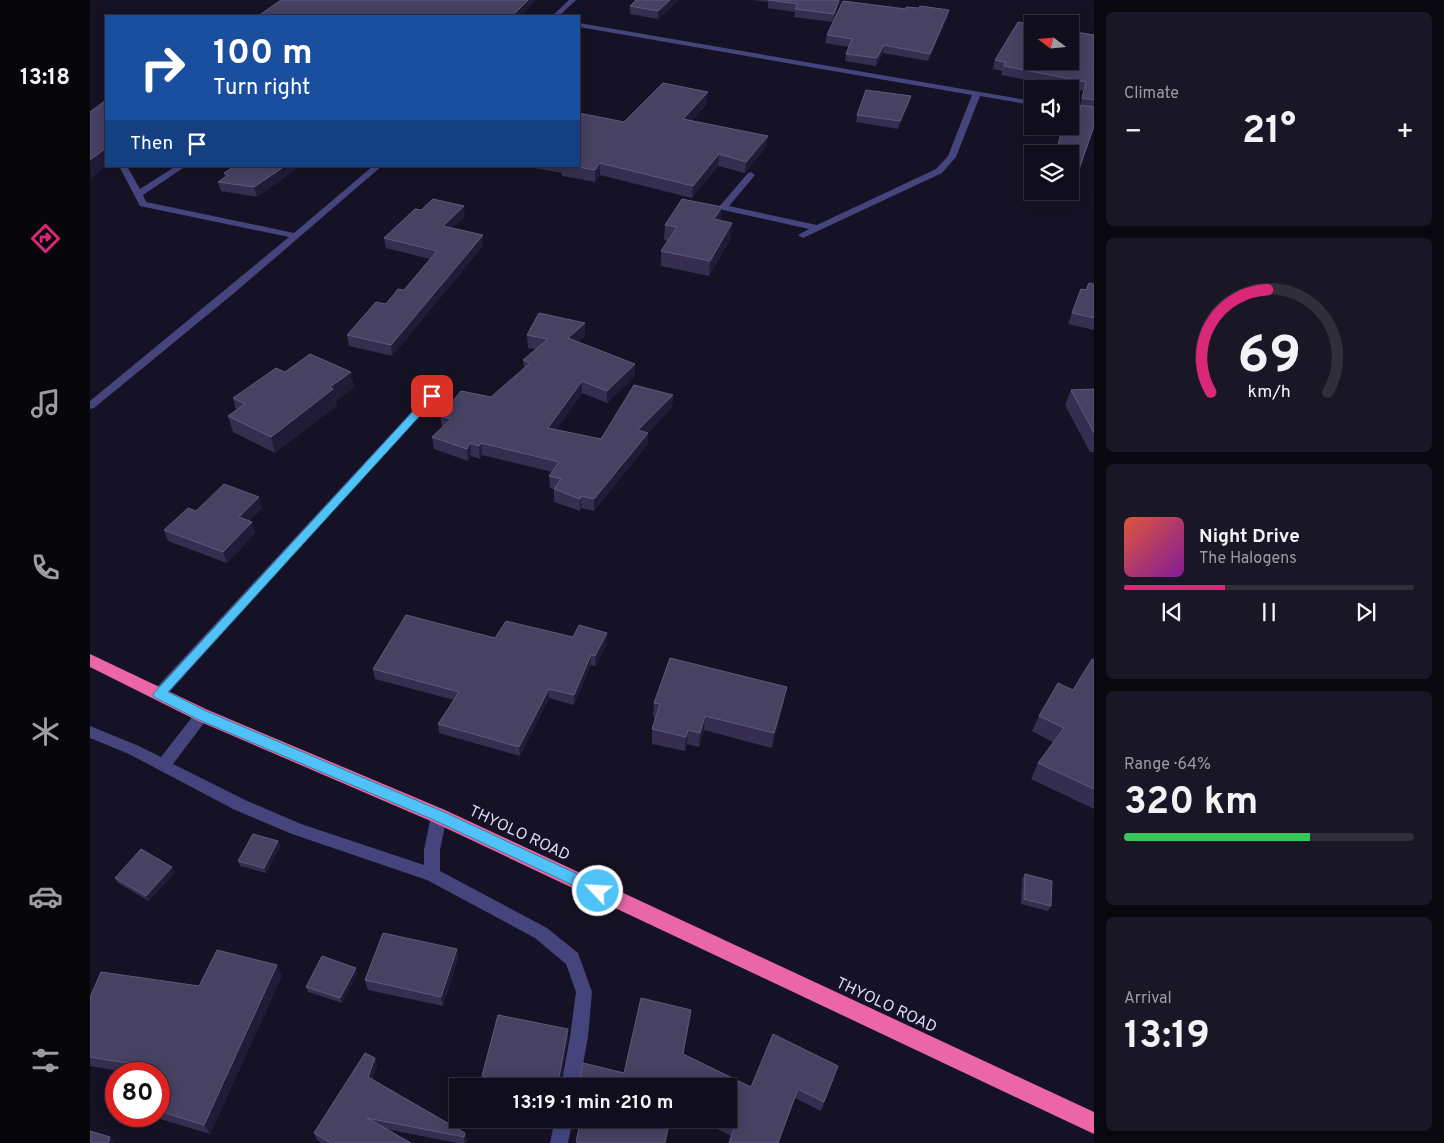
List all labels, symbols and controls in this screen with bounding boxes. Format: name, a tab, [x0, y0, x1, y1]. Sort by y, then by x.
north arrow	[1024, 15, 1079, 70]
map controls	[1024, 15, 1079, 200]
text: 100 m	[213, 32, 313, 76]
icon: right	[130, 35, 195, 100]
text: 13:18	[20, 65, 70, 92]
text: Turn right	[213, 75, 310, 102]
button: sound	[1024, 80, 1079, 135]
text: Climate	[1124, 84, 1179, 104]
text: 21°	[1242, 108, 1296, 157]
text: −	[1124, 115, 1142, 151]
text: +	[1396, 115, 1414, 151]
icon: arrive	[183, 130, 211, 158]
text: Then	[130, 132, 173, 156]
button: layers	[1024, 145, 1079, 200]
icon: directions	[28, 221, 63, 256]
text: 69	[1237, 325, 1301, 391]
pin	[411, 375, 453, 417]
text: km/h	[1247, 381, 1291, 404]
icon: arrive	[418, 382, 446, 410]
icon: music	[28, 386, 63, 421]
text: Night Drive	[1199, 525, 1300, 549]
text: The Halogens	[1199, 549, 1297, 569]
icon: phone	[28, 550, 63, 585]
icon: previous	[1158, 598, 1186, 626]
icon: pause	[1255, 598, 1283, 626]
icon: next	[1352, 598, 1380, 626]
icon: climate	[28, 714, 63, 749]
text: Range · 64%	[1124, 755, 1211, 775]
text: 320 km	[1124, 779, 1258, 828]
street label: THYOLO ROAD	[465, 802, 573, 866]
position arrow	[571, 864, 623, 916]
icon: car	[28, 879, 63, 914]
street label: THYOLO ROAD	[832, 974, 940, 1038]
text: Arrival	[1124, 989, 1172, 1009]
text: 13:19	[1124, 1013, 1210, 1062]
icon: filters	[28, 1043, 63, 1078]
speed limit sign: 80	[105, 1062, 170, 1127]
text: 13:19 · 1 min · 210 m	[513, 1091, 673, 1115]

